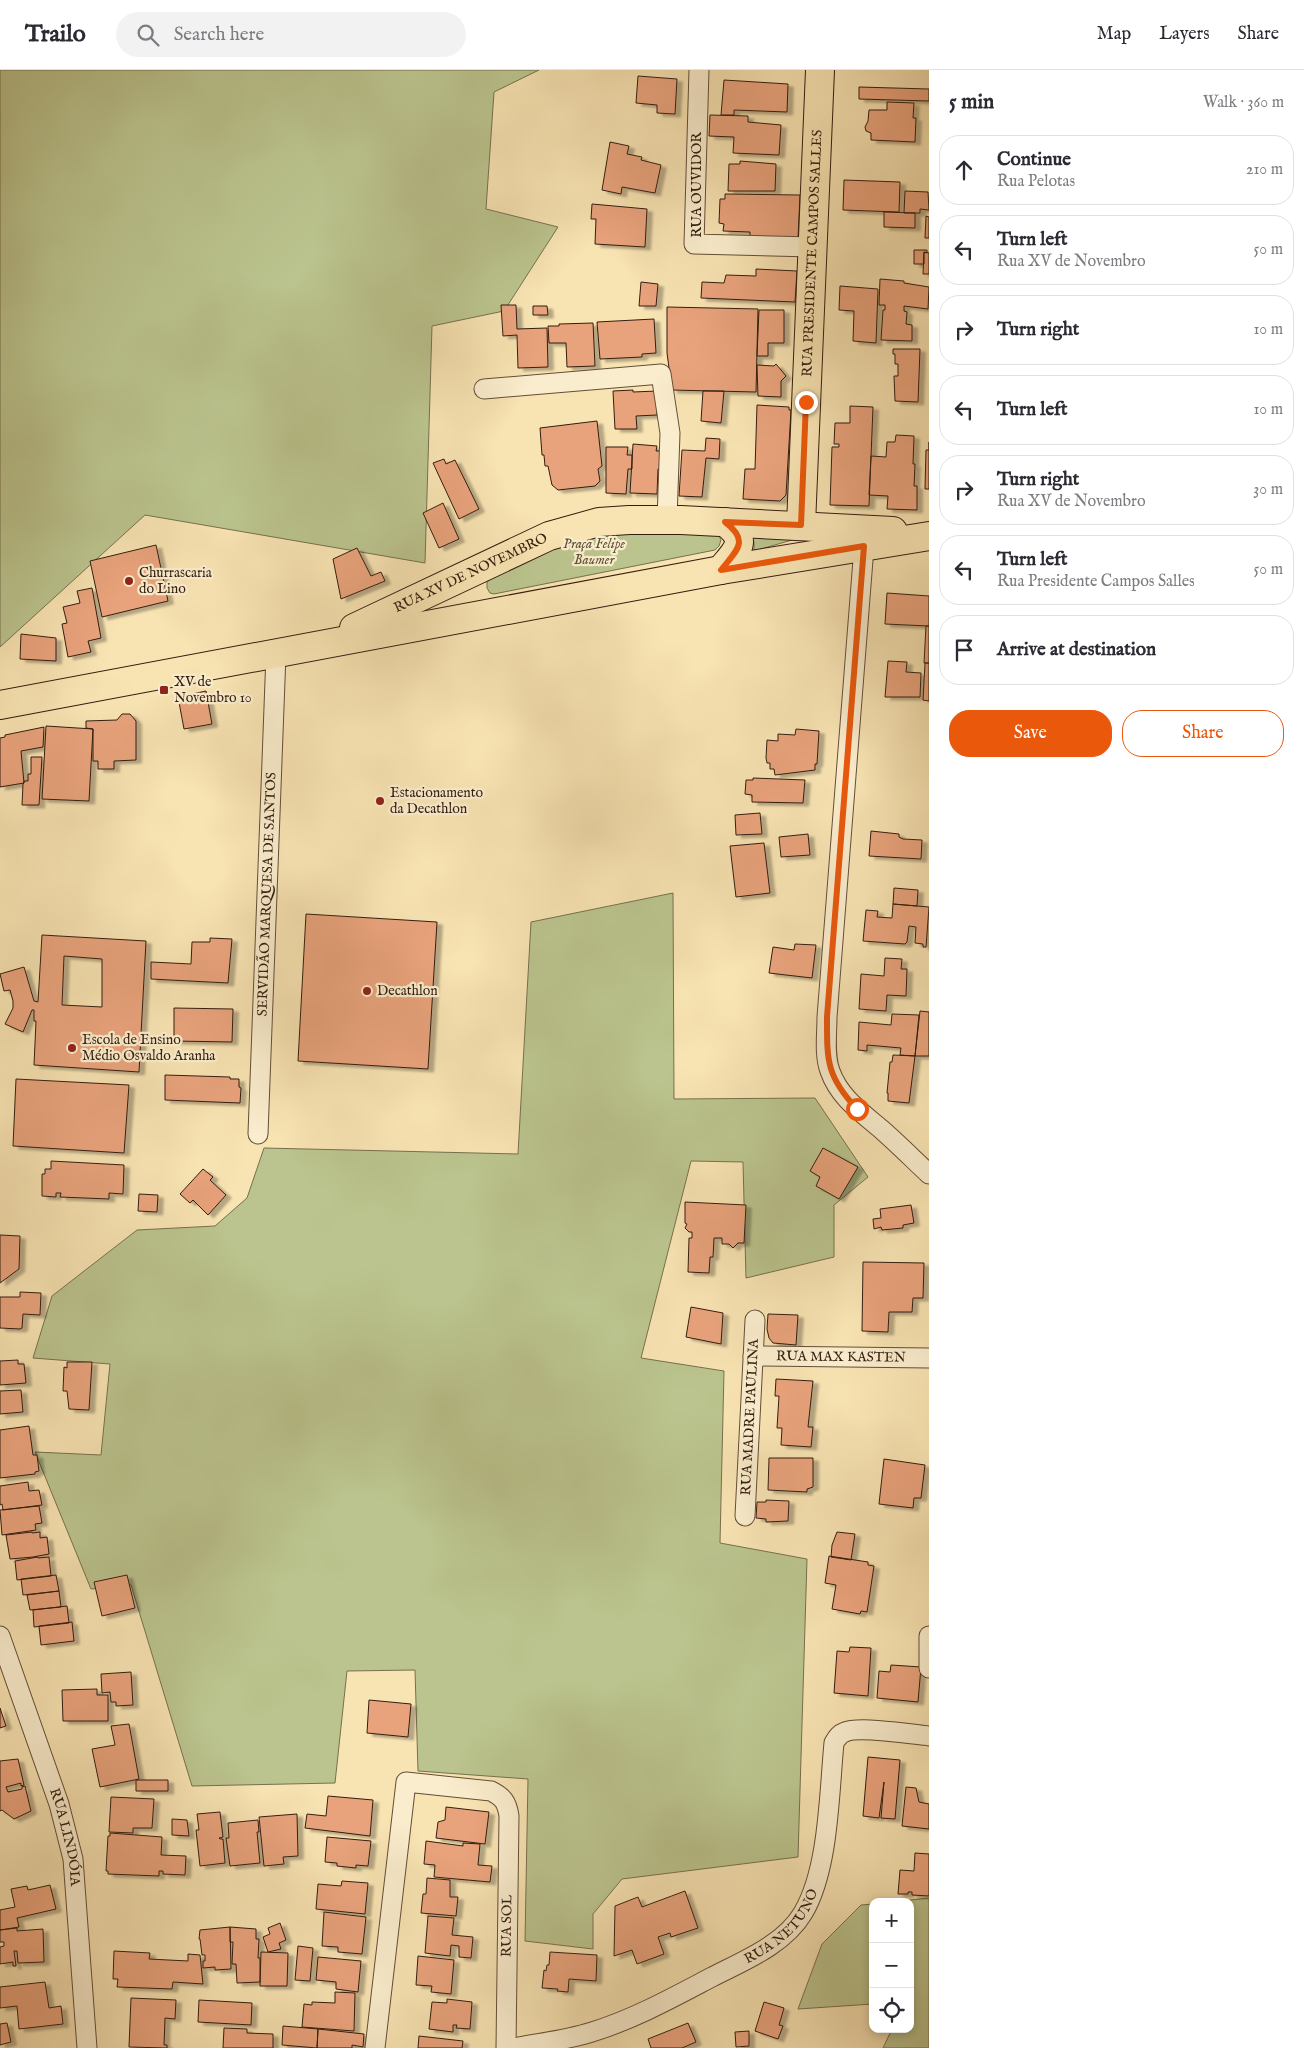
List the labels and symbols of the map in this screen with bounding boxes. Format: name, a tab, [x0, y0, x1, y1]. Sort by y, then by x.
street label: RUA PRESIDENTE CAMPOS SALLES	[798, 129, 827, 377]
street label: RUA OUVIDOR	[688, 132, 706, 238]
route end	[795, 391, 818, 414]
street label: RUA XV DE NOVEMBRO	[391, 529, 551, 617]
park label: Praça Felipe Baumer	[563, 535, 625, 569]
place label: Churrascaria do Lino	[139, 564, 213, 598]
marker: Churrascaria do Lino	[123, 575, 135, 587]
place label: XV de Novembro 10	[174, 673, 252, 707]
marker: XV de Novembro 10	[158, 684, 170, 696]
street label: SERVIDÃO MARQUESA DE SANTOS	[253, 772, 281, 1017]
place label: Estacionamento da Decathlon	[390, 784, 484, 818]
marker: Estacionamento da Decathlon	[374, 795, 386, 807]
place label: Decathlon	[377, 982, 438, 1000]
marker: Decathlon	[361, 985, 373, 997]
place label: Escola de Ensino Médio Osvaldo Aranha	[82, 1031, 216, 1065]
marker: Escola de Ensino Médio Osvaldo Aranha	[66, 1042, 78, 1054]
route start	[846, 1098, 869, 1121]
street label: RUA MADRE PAULINA	[737, 1338, 763, 1496]
street label: RUA MAX KASTEN	[776, 1347, 906, 1367]
street label: RUA LINDÓIA	[45, 1786, 84, 1887]
street label: RUA NETUNO	[741, 1886, 822, 1968]
street label: RUA SOL	[497, 1895, 517, 1957]

